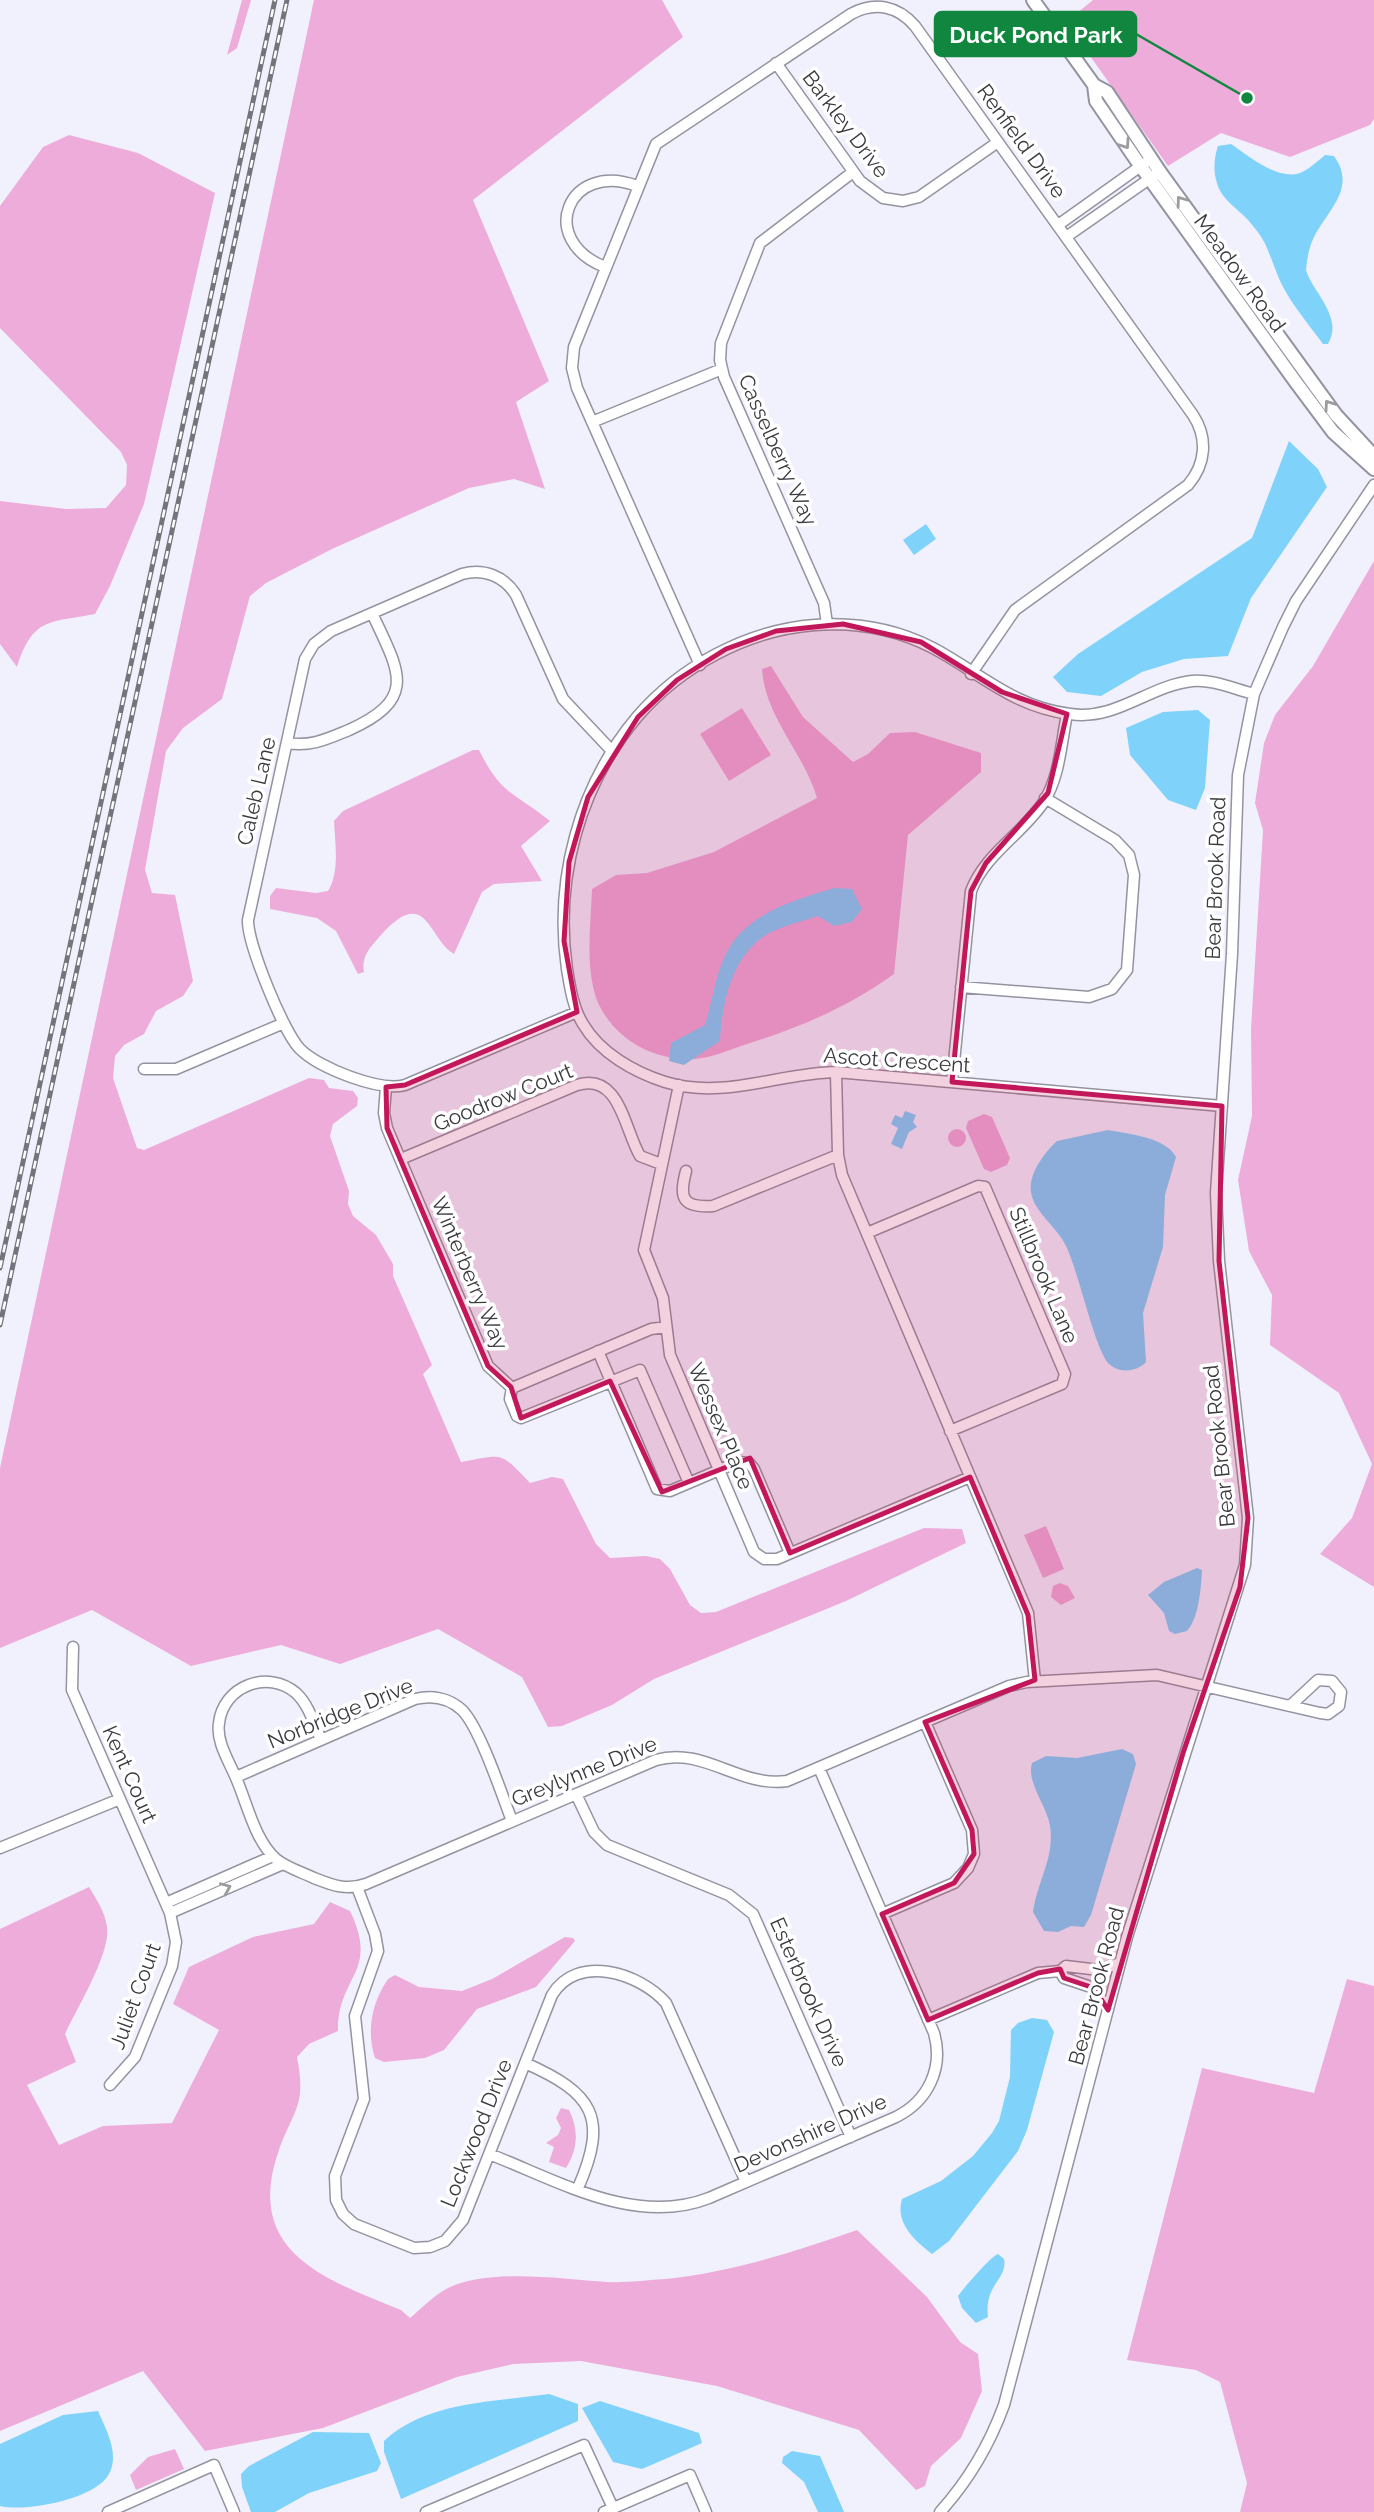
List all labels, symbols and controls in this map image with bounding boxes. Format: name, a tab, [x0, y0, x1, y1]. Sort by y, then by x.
callout: Duck Pond Park	[935, 12, 1136, 56]
text: Duck Pond Park	[949, 21, 1123, 48]
street label: Barkley Drive	[798, 65, 894, 183]
street label: Renfield Drive	[972, 79, 1072, 203]
one-way arrow	[1117, 136, 1130, 149]
one-way arrow	[1177, 196, 1189, 209]
street label: Meadow Road	[1189, 209, 1291, 337]
street label: Casselberry Way	[733, 370, 823, 530]
one-way arrow	[1325, 400, 1337, 413]
street label: Caleb Lane	[231, 734, 281, 848]
street label: Bear Brook Road	[1200, 796, 1230, 960]
street label: Ascot Crescent	[823, 1042, 971, 1078]
street label: Goodrow Court	[430, 1058, 576, 1136]
street label: Winterberry Way	[426, 1193, 514, 1353]
street label: Stillbrook Lane	[1004, 1203, 1084, 1347]
street label: Wessex Place	[683, 1359, 759, 1493]
street label: Bear Brook Road	[1198, 1364, 1240, 1528]
street label: Norbridge Drive	[264, 1672, 416, 1754]
street label: Kent Court	[98, 1722, 162, 1826]
street label: Greylynne Drive	[508, 1730, 660, 1812]
one-way arrow	[219, 1882, 232, 1896]
street label: Bear Brook Road	[1063, 1904, 1129, 2068]
street label: Esterbrook Drive	[765, 1913, 853, 2071]
street label: Juliet Court	[104, 1939, 166, 2053]
street label: Lockwood Drive	[435, 2055, 517, 2211]
street label: Devonshire Drive	[730, 2088, 890, 2178]

